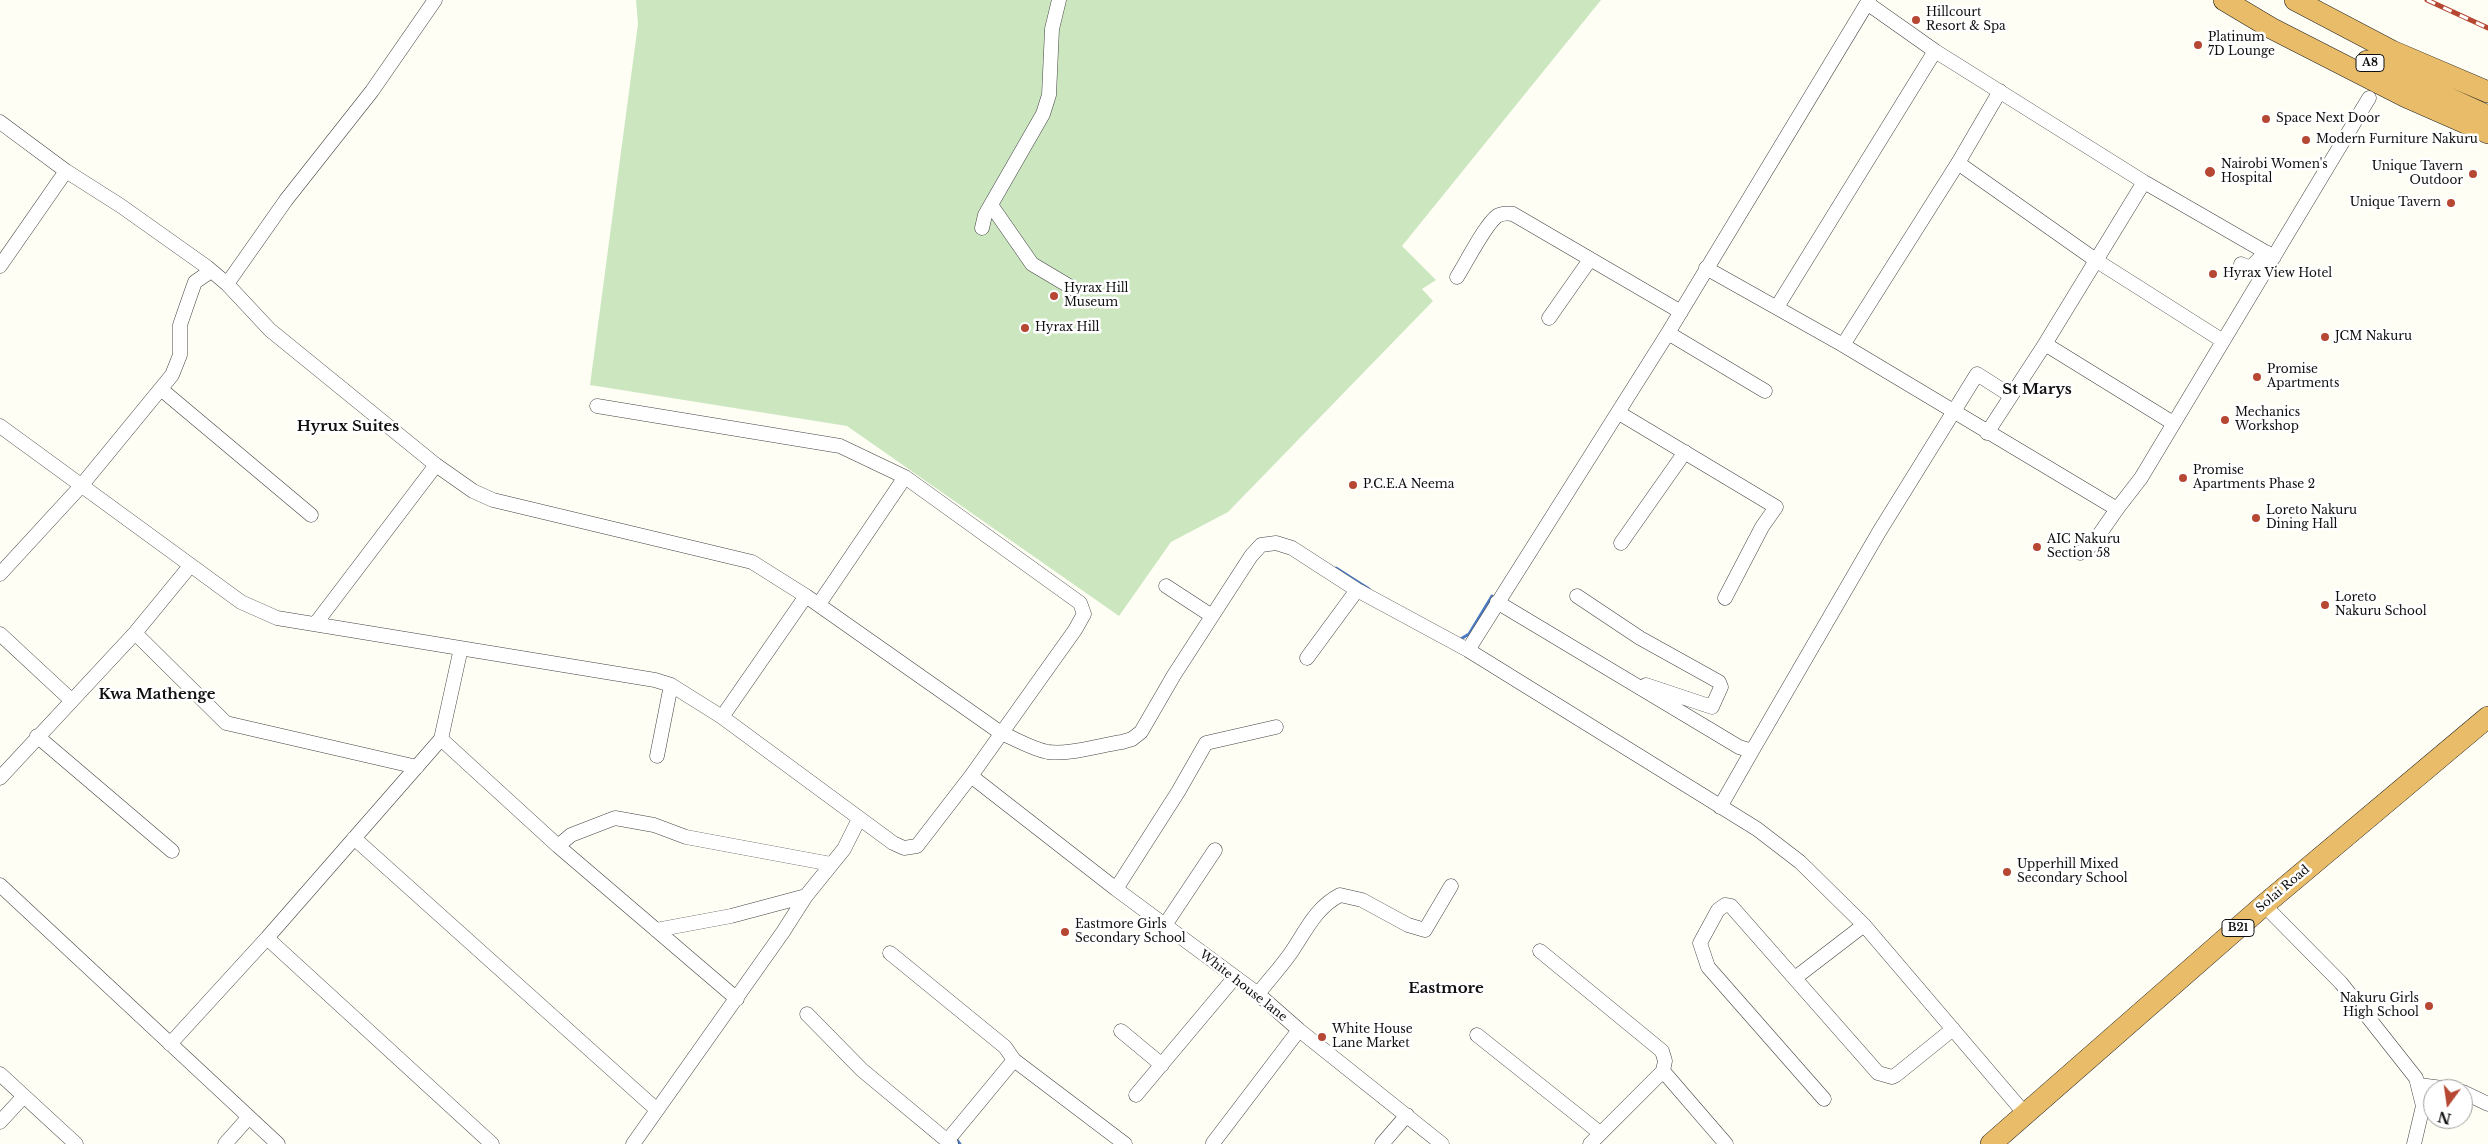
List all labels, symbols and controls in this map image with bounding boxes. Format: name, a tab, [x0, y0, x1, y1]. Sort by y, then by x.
place label: Hillcourt Resort & Spa	[1926, 6, 2006, 34]
marker: Hillcourt Resort & Spa	[1910, 14, 1922, 26]
place label: Platinum 7D Lounge	[2208, 31, 2275, 59]
marker: Platinum 7D Lounge	[2192, 39, 2204, 51]
road number: A8	[2356, 54, 2384, 72]
place label: Space Next Door	[2276, 112, 2380, 126]
marker: Space Next Door	[2260, 113, 2272, 125]
place label: Modern Furniture Nakuru	[2316, 133, 2478, 147]
marker: Modern Furniture Nakuru	[2300, 134, 2312, 146]
place label: Nairobi Women's Hospital	[2221, 158, 2328, 186]
place label: Unique Tavern Outdoor	[2372, 160, 2463, 188]
marker: Nairobi Women's Hospital	[2203, 165, 2217, 179]
marker: Unique Tavern Outdoor	[2467, 168, 2479, 180]
place label: Unique Tavern	[2350, 196, 2441, 210]
marker: Unique Tavern	[2445, 197, 2457, 209]
place label: Hyrax View Hotel	[2223, 267, 2332, 281]
marker: Hyrax View Hotel	[2207, 268, 2219, 280]
place label: Hyrax Hill Museum	[1064, 282, 1129, 310]
marker: Hyrax Hill Museum	[1048, 290, 1060, 302]
place label: Hyrax Hill	[1035, 321, 1100, 335]
marker: Hyrax Hill	[1019, 322, 1031, 334]
place label: JCM Nakuru	[2335, 330, 2412, 344]
marker: JCM Nakuru	[2319, 331, 2331, 343]
place label: Promise Apartments	[2267, 363, 2339, 391]
marker: Promise Apartments	[2251, 371, 2263, 383]
district label: St Marys	[2002, 381, 2072, 399]
place label: Mechanics Workshop	[2235, 406, 2300, 434]
marker: Mechanics Workshop	[2219, 414, 2231, 426]
district label: Hyrux Suites	[297, 418, 399, 436]
place label: Promise Apartments Phase 2	[2193, 464, 2315, 492]
marker: Promise Apartments Phase 2	[2177, 472, 2189, 484]
place label: P.C.E.A Neema	[1363, 478, 1454, 492]
marker: P.C.E.A Neema	[1347, 479, 1359, 491]
place label: Loreto Nakuru Dining Hall	[2266, 504, 2357, 532]
marker: Loreto Nakuru Dining Hall	[2250, 512, 2262, 524]
place label: AIC Nakuru Section 58	[2047, 533, 2120, 561]
marker: AIC Nakuru Section 58	[2031, 541, 2043, 553]
place label: Loreto Nakuru School	[2335, 591, 2427, 619]
marker: Loreto Nakuru School	[2319, 599, 2331, 611]
district label: Kwa Mathenge	[99, 686, 215, 704]
place label: Upperhill Mixed Secondary School	[2017, 858, 2128, 886]
street label: Solai Road	[2253, 862, 2313, 916]
marker: Upperhill Mixed Secondary School	[2001, 866, 2013, 878]
place label: Eastmore Girls Secondary School	[1075, 918, 1186, 946]
road number: B21	[2222, 920, 2254, 936]
marker: Eastmore Girls Secondary School	[1059, 926, 1071, 938]
street label: White house lane	[1196, 947, 1290, 1025]
district label: Eastmore	[1408, 980, 1484, 998]
place label: Nakuru Girls High School	[2340, 992, 2419, 1020]
marker: Nakuru Girls High School	[2423, 1000, 2435, 1012]
place label: White House Lane Market	[1332, 1023, 1413, 1051]
marker: White House Lane Market	[1316, 1031, 1328, 1043]
north arrow	[2423, 1079, 2473, 1129]
text: N	[2436, 1107, 2453, 1128]

